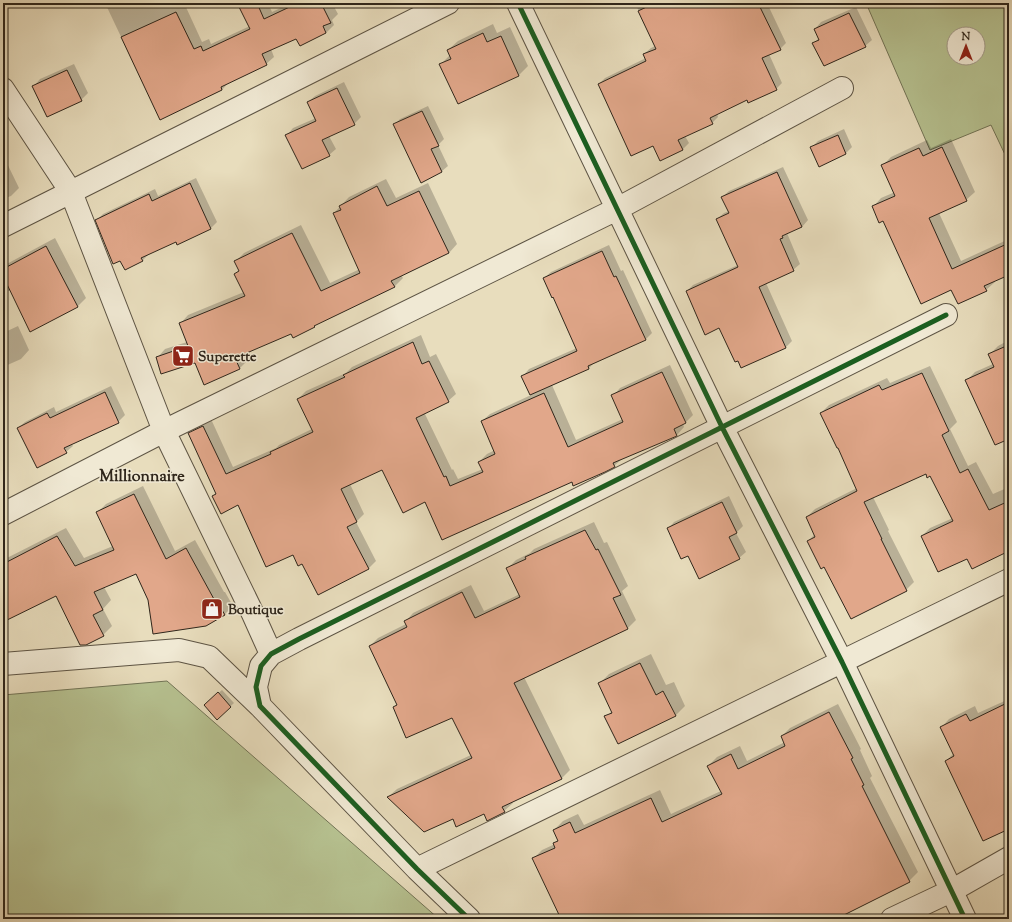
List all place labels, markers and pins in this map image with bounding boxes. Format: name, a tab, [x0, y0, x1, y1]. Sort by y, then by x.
supermarket icon: Superette	[170, 343, 196, 369]
place label: Superette	[198, 348, 257, 368]
shop icon: Boutique	[199, 596, 225, 622]
place label: Boutique	[228, 601, 284, 621]

